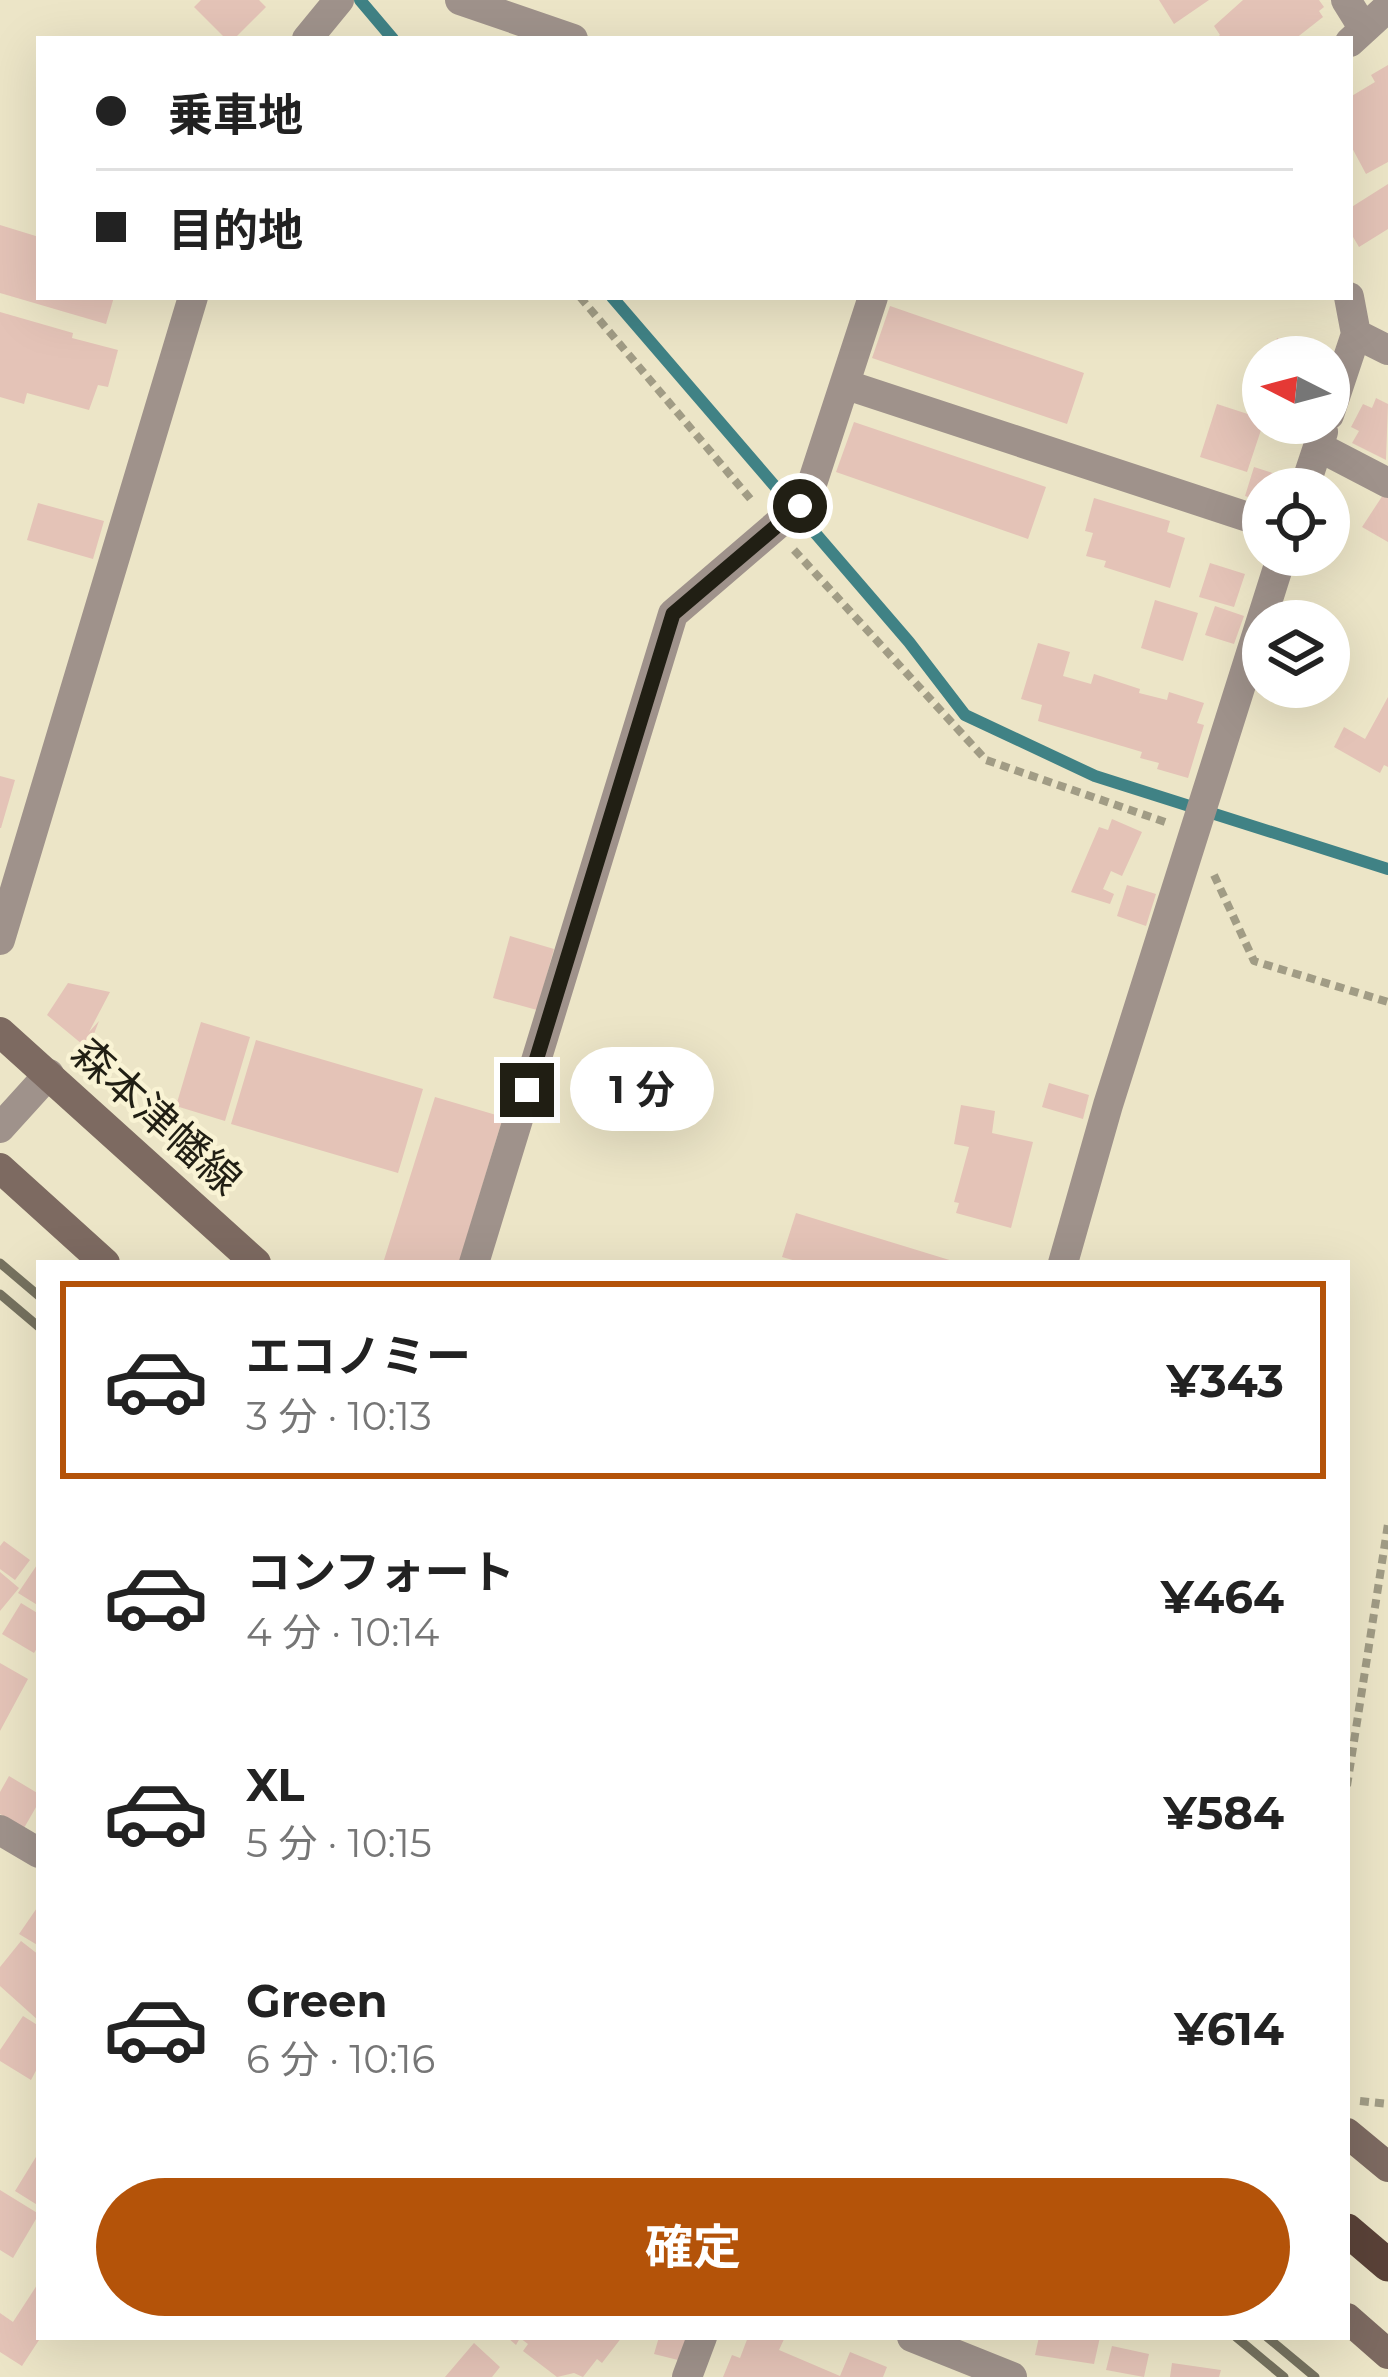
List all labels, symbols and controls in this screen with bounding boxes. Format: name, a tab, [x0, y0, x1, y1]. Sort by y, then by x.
text: 乗車地	[168, 87, 303, 142]
text: 目的地	[168, 202, 303, 257]
north arrow	[1242, 336, 1350, 444]
map controls	[1242, 336, 1350, 708]
button: locate	[1242, 468, 1350, 576]
route start	[773, 479, 827, 533]
button: layers	[1242, 600, 1350, 708]
street label: 森本津幡線	[62, 1026, 252, 1206]
callout: 1 分	[569, 1048, 713, 1132]
route end	[500, 1063, 554, 1117]
text: 1 分	[609, 1065, 675, 1113]
icon: car	[102, 1326, 210, 1434]
text: エコノミー	[246, 1328, 471, 1383]
text: ¥343	[1166, 1353, 1284, 1408]
text: 3 分 · 10:13	[246, 1392, 432, 1440]
icon: car	[102, 1542, 210, 1650]
text: コンフォート	[246, 1544, 515, 1599]
text: ¥464	[1161, 1569, 1284, 1624]
text: 4 分 · 10:14	[246, 1608, 439, 1656]
text: XL	[246, 1757, 304, 1812]
icon: car	[102, 1758, 210, 1866]
text: ¥584	[1163, 1785, 1284, 1840]
text: 5 分 · 10:15	[246, 1819, 432, 1867]
text: Green	[246, 1973, 388, 2028]
icon: car	[102, 1974, 210, 2082]
text: ¥614	[1174, 2001, 1284, 2056]
text: 6 分 · 10:16	[246, 2035, 435, 2083]
button: 確定	[96, 2178, 1290, 2316]

